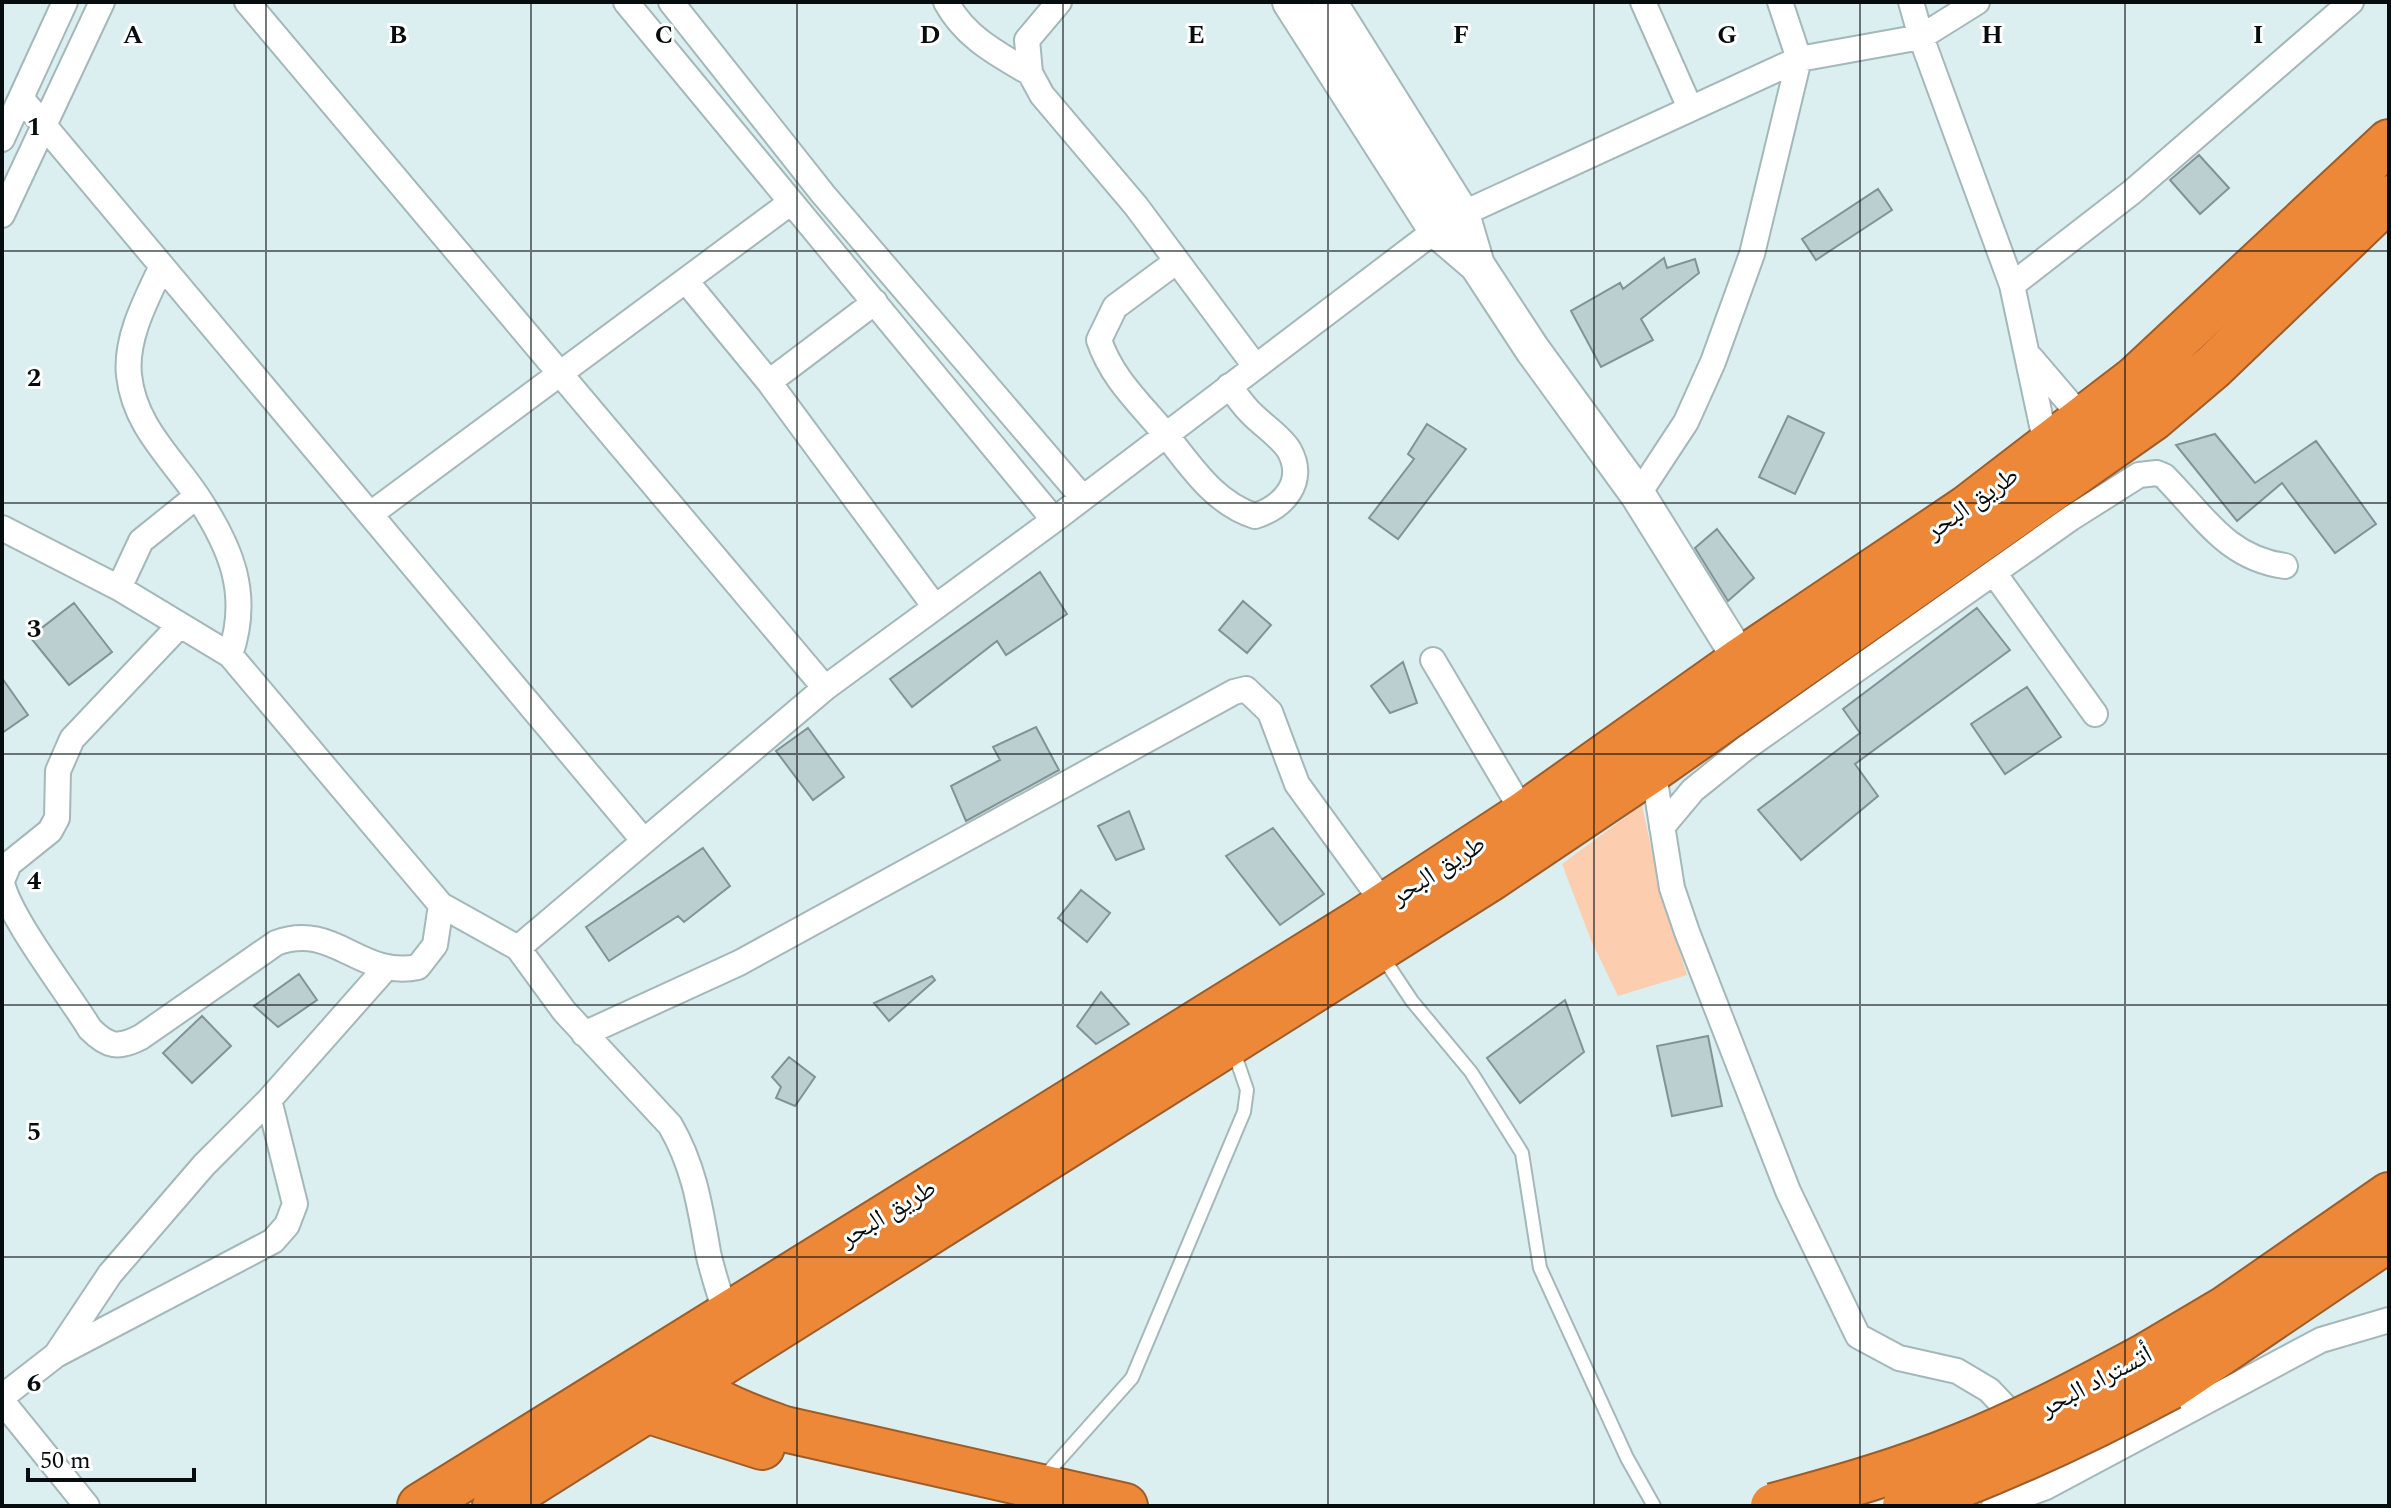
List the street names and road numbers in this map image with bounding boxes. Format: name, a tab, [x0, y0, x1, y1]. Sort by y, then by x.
street label: طريق البحر	[1916, 456, 2027, 551]
street label: طريق البحر	[1381, 824, 1494, 916]
street label: طريق البحر	[831, 1168, 944, 1258]
street label: أتستراد البحر	[2032, 1335, 2160, 1428]

